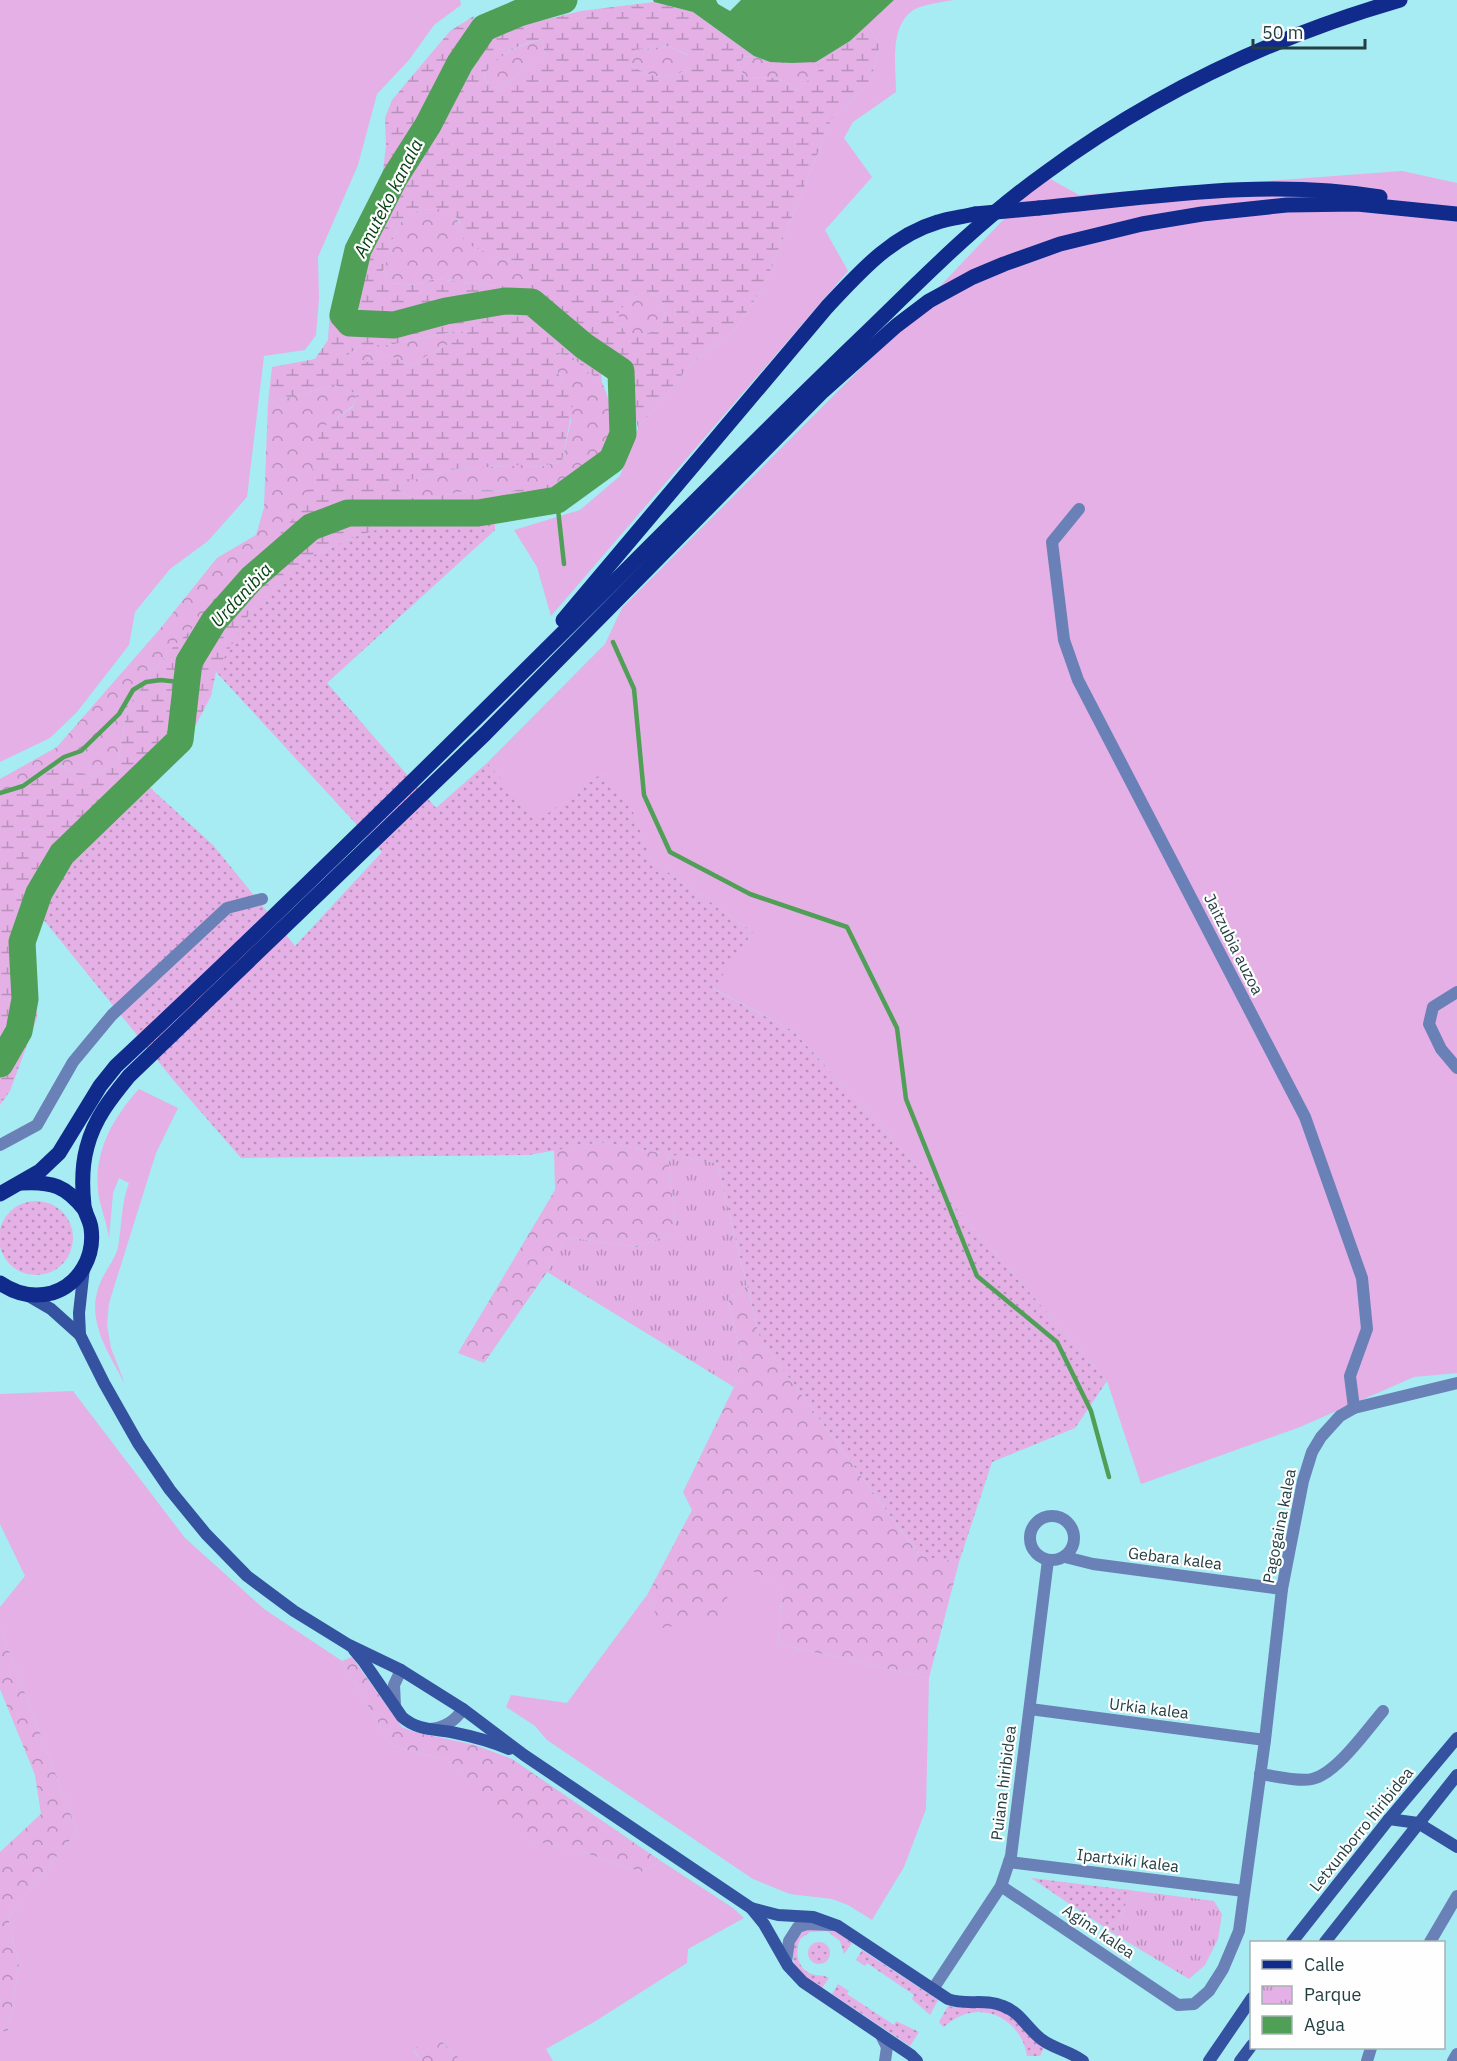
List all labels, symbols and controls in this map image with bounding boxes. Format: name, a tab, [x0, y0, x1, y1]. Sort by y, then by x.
scale bar	[1253, 12, 1366, 50]
text: 50 m	[1262, 21, 1304, 44]
water label: Amuteko kanala	[348, 135, 428, 262]
water label: Urdanibia	[205, 558, 277, 632]
street label: Jaitzubia auzoa	[1200, 890, 1268, 998]
street label: Pagogaina kalea	[1258, 1467, 1300, 1585]
street label: Gebara kalea	[1127, 1542, 1224, 1574]
street label: Urkia kalea	[1108, 1693, 1190, 1723]
street label: Puiana hiribidea	[986, 1724, 1020, 1842]
street label: Letxunborro hiribidea	[1305, 1763, 1418, 1895]
street label: Ipartxiki kalea	[1076, 1844, 1181, 1876]
street label: Agina kalea	[1059, 1900, 1139, 1963]
legend	[1250, 1941, 1445, 2049]
text: Calle	[1304, 1953, 1344, 1976]
text: Parque	[1304, 1983, 1362, 2006]
text: Agua	[1304, 2013, 1345, 2036]

